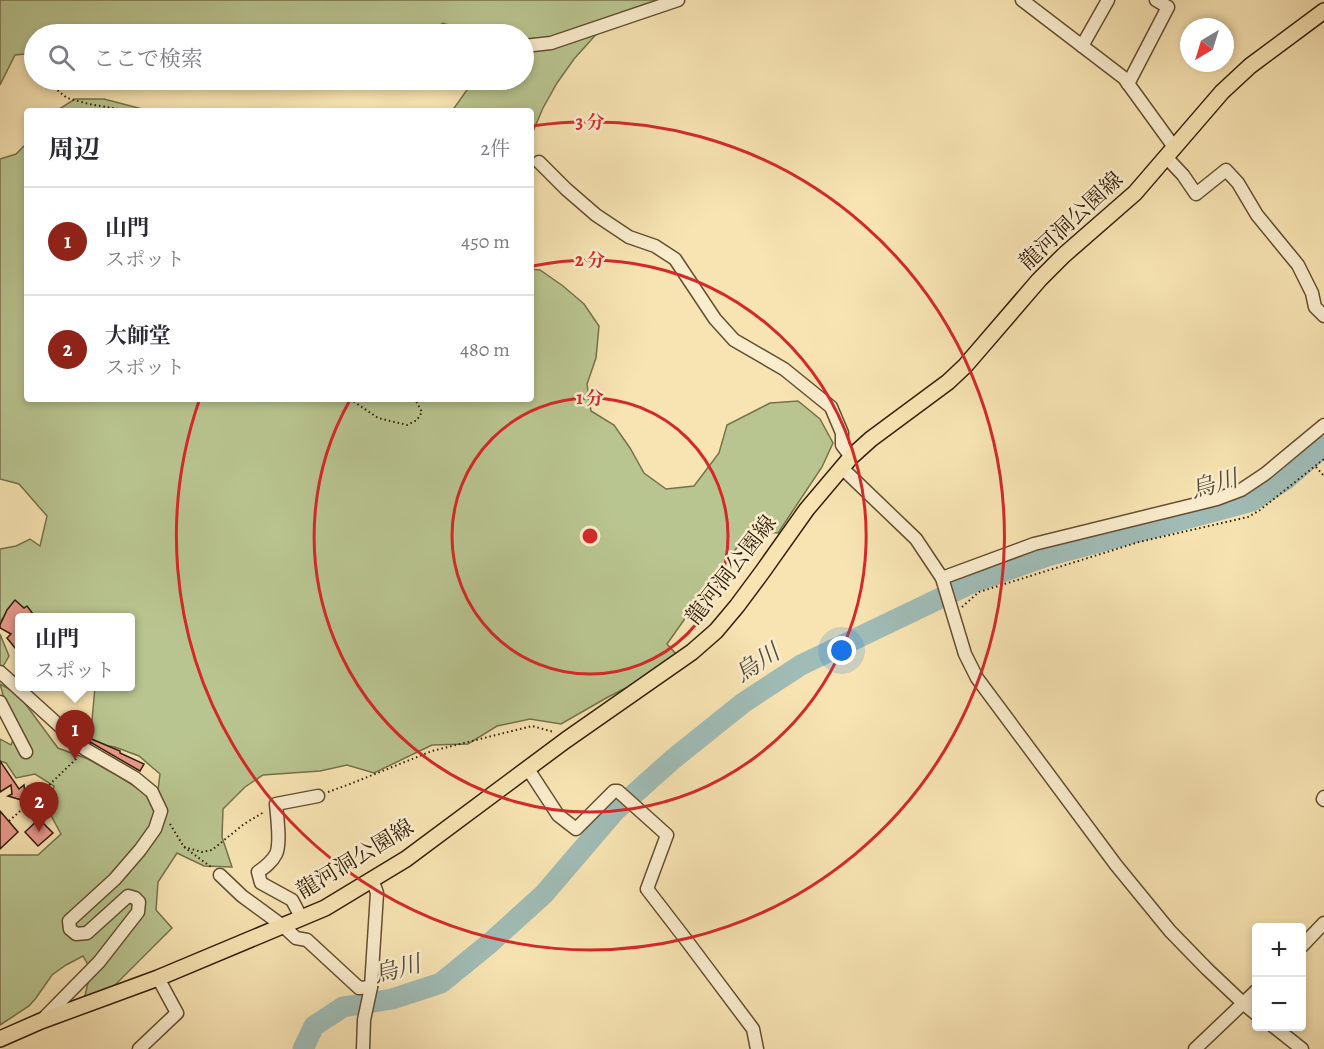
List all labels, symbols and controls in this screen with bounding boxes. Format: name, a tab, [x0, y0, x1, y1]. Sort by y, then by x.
north arrow	[1180, 18, 1234, 72]
search box	[24, 24, 534, 90]
icon: search	[45, 41, 78, 74]
text: ここで検索	[93, 44, 203, 74]
text: 3 分	[576, 110, 604, 134]
text: 周辺	[48, 132, 100, 167]
text: 2件	[481, 135, 510, 162]
street label: 龍河洞公園線	[1012, 165, 1130, 277]
text: 山門	[105, 213, 149, 243]
text: 1	[64, 228, 71, 255]
text: 450 m	[461, 228, 510, 255]
text: スポット	[105, 246, 185, 273]
text: 2 分	[575, 248, 605, 272]
text: 大師堂	[105, 321, 171, 351]
text: 2	[63, 336, 72, 363]
text: 480 m	[460, 336, 510, 363]
text: スポット	[105, 354, 185, 381]
text: 1 分	[576, 386, 604, 410]
water label: 烏川	[1187, 461, 1244, 506]
street label: 龍河洞公園線	[679, 509, 783, 631]
centre of rings	[580, 526, 600, 546]
popup	[15, 613, 135, 691]
text: 山門	[35, 624, 79, 654]
water label: 烏川	[728, 635, 788, 690]
your location	[827, 636, 856, 665]
text: スポット	[35, 657, 115, 684]
pin: 1	[56, 710, 94, 760]
pin: 2	[20, 782, 58, 832]
street label: 龍河洞公園線	[291, 812, 419, 906]
map controls	[1252, 923, 1306, 1031]
button: +	[1252, 923, 1306, 977]
water label: 烏川	[370, 947, 427, 991]
button: −	[1252, 977, 1306, 1031]

